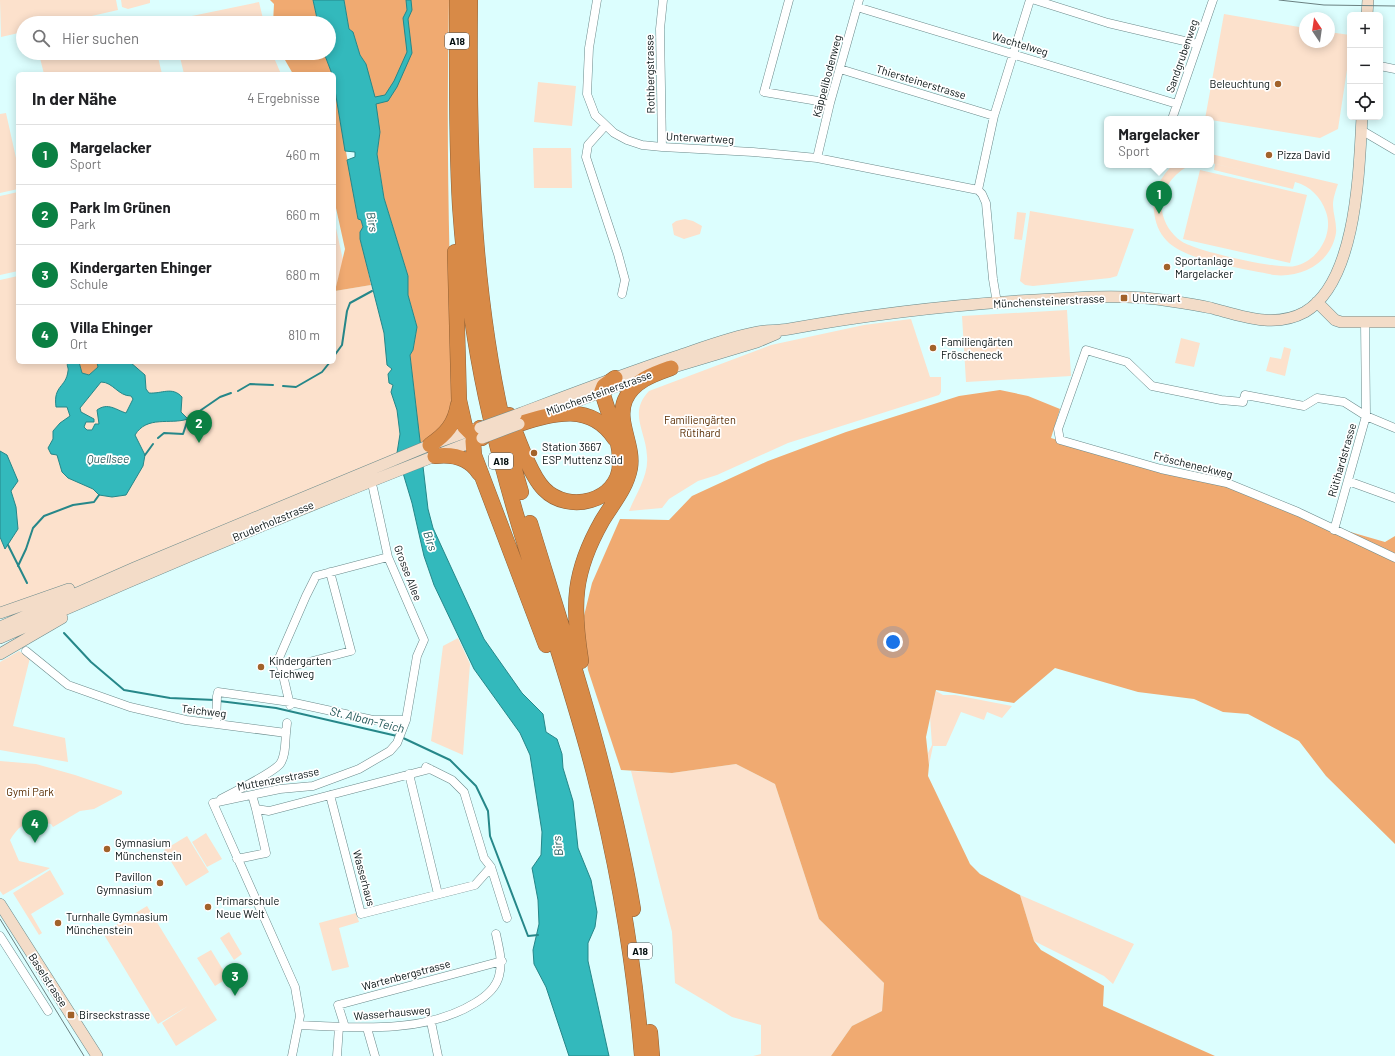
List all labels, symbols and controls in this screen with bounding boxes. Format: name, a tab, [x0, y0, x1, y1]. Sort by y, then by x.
north arrow	[1299, 12, 1335, 48]
map controls	[1347, 12, 1383, 120]
button: +	[1347, 12, 1383, 48]
search box	[16, 16, 336, 60]
street label: Sandgrubenweg	[1163, 17, 1200, 94]
icon: search	[30, 27, 52, 49]
text: Hier suchen	[62, 29, 139, 47]
street label: Wachtelweg	[990, 29, 1050, 58]
road number: A18	[445, 33, 469, 49]
street label: Käppelibodenweg	[809, 33, 844, 118]
street label: Rothbergstrasse	[642, 34, 657, 114]
button: −	[1347, 48, 1383, 84]
street label: Thiersteinerstrasse	[875, 62, 968, 101]
place label: Beleuchtung	[1210, 77, 1270, 90]
marker: Beleuchtung	[1273, 79, 1283, 89]
button: locate	[1347, 84, 1383, 120]
text: In der Nähe	[32, 88, 117, 108]
text: 4 Ergebnisse	[247, 90, 320, 106]
popup	[1104, 116, 1214, 168]
text: Margelacker	[1118, 125, 1200, 143]
street label: Unterwartweg	[666, 129, 735, 146]
text: Margelacker	[70, 138, 151, 156]
text: Sport	[1118, 143, 1150, 159]
text: 1	[43, 147, 47, 163]
text: 460 m	[285, 147, 320, 163]
place label: Pizza David	[1277, 148, 1330, 161]
marker: Pizza David	[1264, 150, 1274, 160]
text: Sport	[70, 156, 101, 172]
pin: 1	[1146, 181, 1172, 214]
text: Park Im Grünen	[70, 198, 171, 216]
text: 2	[41, 207, 49, 223]
text: 660 m	[286, 207, 320, 223]
water label: Birs	[364, 211, 382, 233]
text: Park	[70, 216, 96, 232]
place label: Sportanlage Margelacker	[1175, 254, 1233, 280]
text: Kindergarten Ehinger	[70, 258, 212, 276]
marker: Sportanlage Margelacker	[1162, 262, 1172, 272]
text: 3	[41, 267, 49, 283]
text: 680 m	[286, 267, 320, 283]
text: Schule	[70, 276, 108, 292]
street label: Münchensteinerstrasse	[993, 291, 1105, 310]
place label: Unterwart	[1132, 291, 1181, 304]
marker: Unterwart	[1119, 293, 1129, 303]
text: Villa Ehinger	[70, 318, 153, 336]
text: 4	[41, 327, 49, 343]
text: 810 m	[288, 327, 320, 343]
place label: Familiengärten Fröscheneck	[941, 335, 1013, 361]
text: Ort	[70, 336, 88, 352]
marker: Familiengärten Fröscheneck	[928, 343, 938, 353]
street label: Münchensteinerstrasse	[544, 367, 654, 418]
pin: 2	[186, 410, 212, 443]
park label: Familiengärten Rütihard	[664, 413, 736, 439]
street label: Rütihardstrasse	[1325, 421, 1358, 498]
place label: Station 3667 ESP Muttenz Süd	[542, 440, 623, 466]
marker: Station 3667 ESP Muttenz Süd	[529, 448, 539, 458]
street label: Fröscheneckweg	[1152, 448, 1234, 481]
water label: Quellsee	[87, 451, 129, 465]
road number: A18	[489, 453, 513, 469]
street label: Bruderholzstrasse	[230, 497, 316, 544]
water label: Birs	[421, 529, 441, 553]
street label: Grosse Allee	[392, 543, 425, 603]
your location	[883, 632, 903, 652]
place label: Kindergarten Teichweg	[269, 654, 331, 680]
marker: Kindergarten Teichweg	[256, 662, 266, 672]
street label: Teichweg	[181, 701, 227, 720]
water label: St. Alban-Teich	[328, 703, 406, 735]
street label: Muttenzerstrasse	[236, 764, 320, 793]
park label: Gymi Park	[6, 785, 54, 798]
pin: 4	[22, 810, 48, 843]
water label: Birs	[549, 835, 565, 857]
place label: Gymnasium Münchenstein	[115, 836, 182, 862]
marker: Gymnasium Münchenstein	[102, 844, 112, 854]
street label: Wasserhaus	[351, 848, 378, 907]
place label: Pavillon Gymnasium	[96, 870, 152, 896]
marker: Pavillon Gymnasium	[155, 878, 165, 888]
place label: Primarschule Neue Welt	[216, 894, 279, 920]
marker: Primarschule Neue Welt	[203, 902, 213, 912]
place label: Turnhalle Gymnasium Münchenstein	[66, 910, 168, 936]
marker: Turnhalle Gymnasium Münchenstein	[53, 918, 63, 928]
road number: A18	[628, 943, 652, 959]
street label: Baselstrasse	[26, 950, 71, 1009]
street label: Wartenbergstrasse	[360, 956, 452, 993]
pin: 3	[222, 963, 248, 996]
street label: Wasserhausweg	[353, 1003, 431, 1022]
place label: Birseckstrasse	[79, 1008, 150, 1021]
marker: Birseckstrasse	[66, 1010, 76, 1020]

